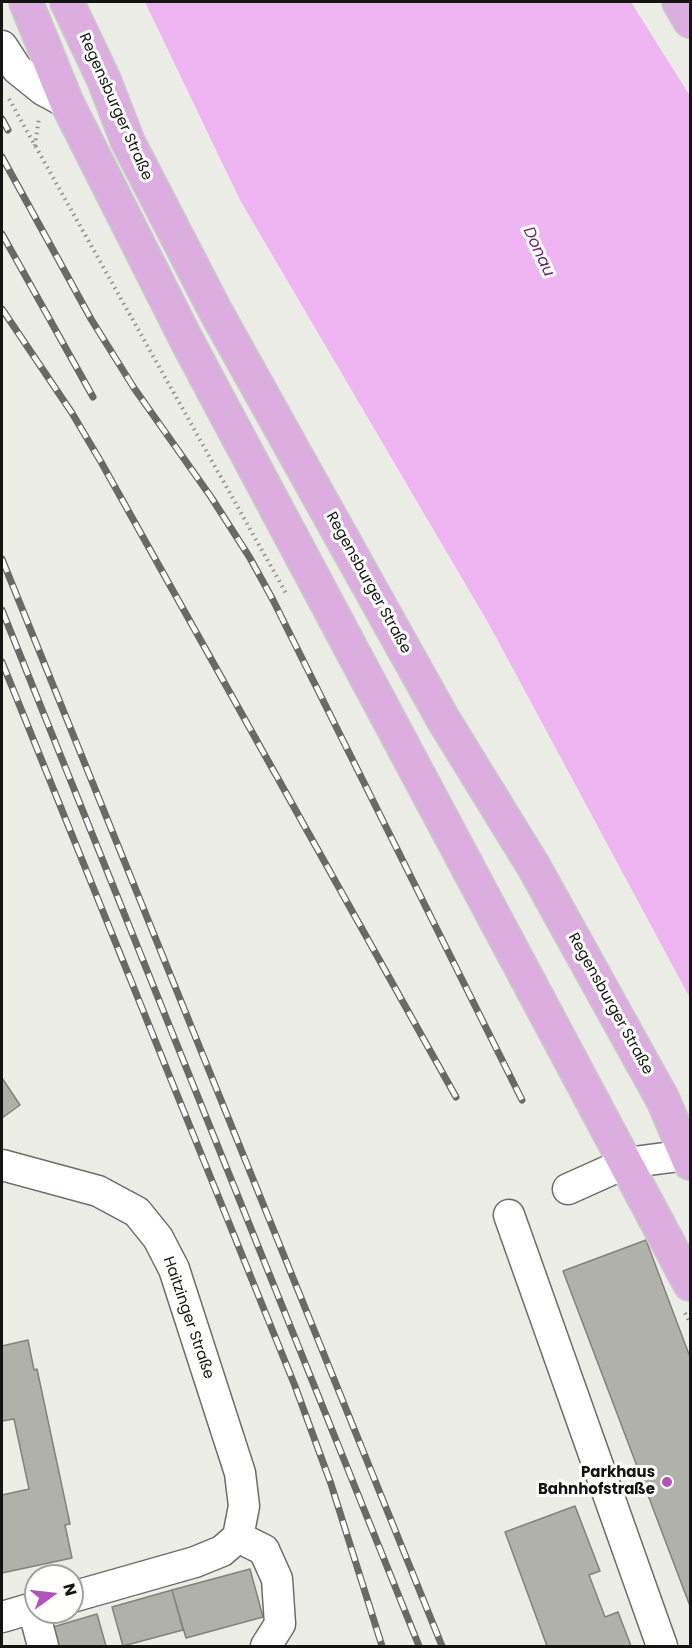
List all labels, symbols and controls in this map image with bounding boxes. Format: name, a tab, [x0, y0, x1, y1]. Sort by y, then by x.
street label: Regensburger Straße	[74, 31, 156, 183]
water label: Donau	[518, 224, 558, 280]
street label: Regensburger Straße	[322, 509, 414, 657]
street label: Regensburger Straße	[564, 930, 656, 1078]
street label: Haitzinger Straße	[159, 1254, 217, 1382]
place label: Parkhaus Bahnhofstraße	[538, 1464, 655, 1499]
marker: Parkhaus Bahnhofstraße	[660, 1475, 674, 1489]
north arrow	[24, 1564, 84, 1624]
text: N	[57, 1581, 83, 1599]

